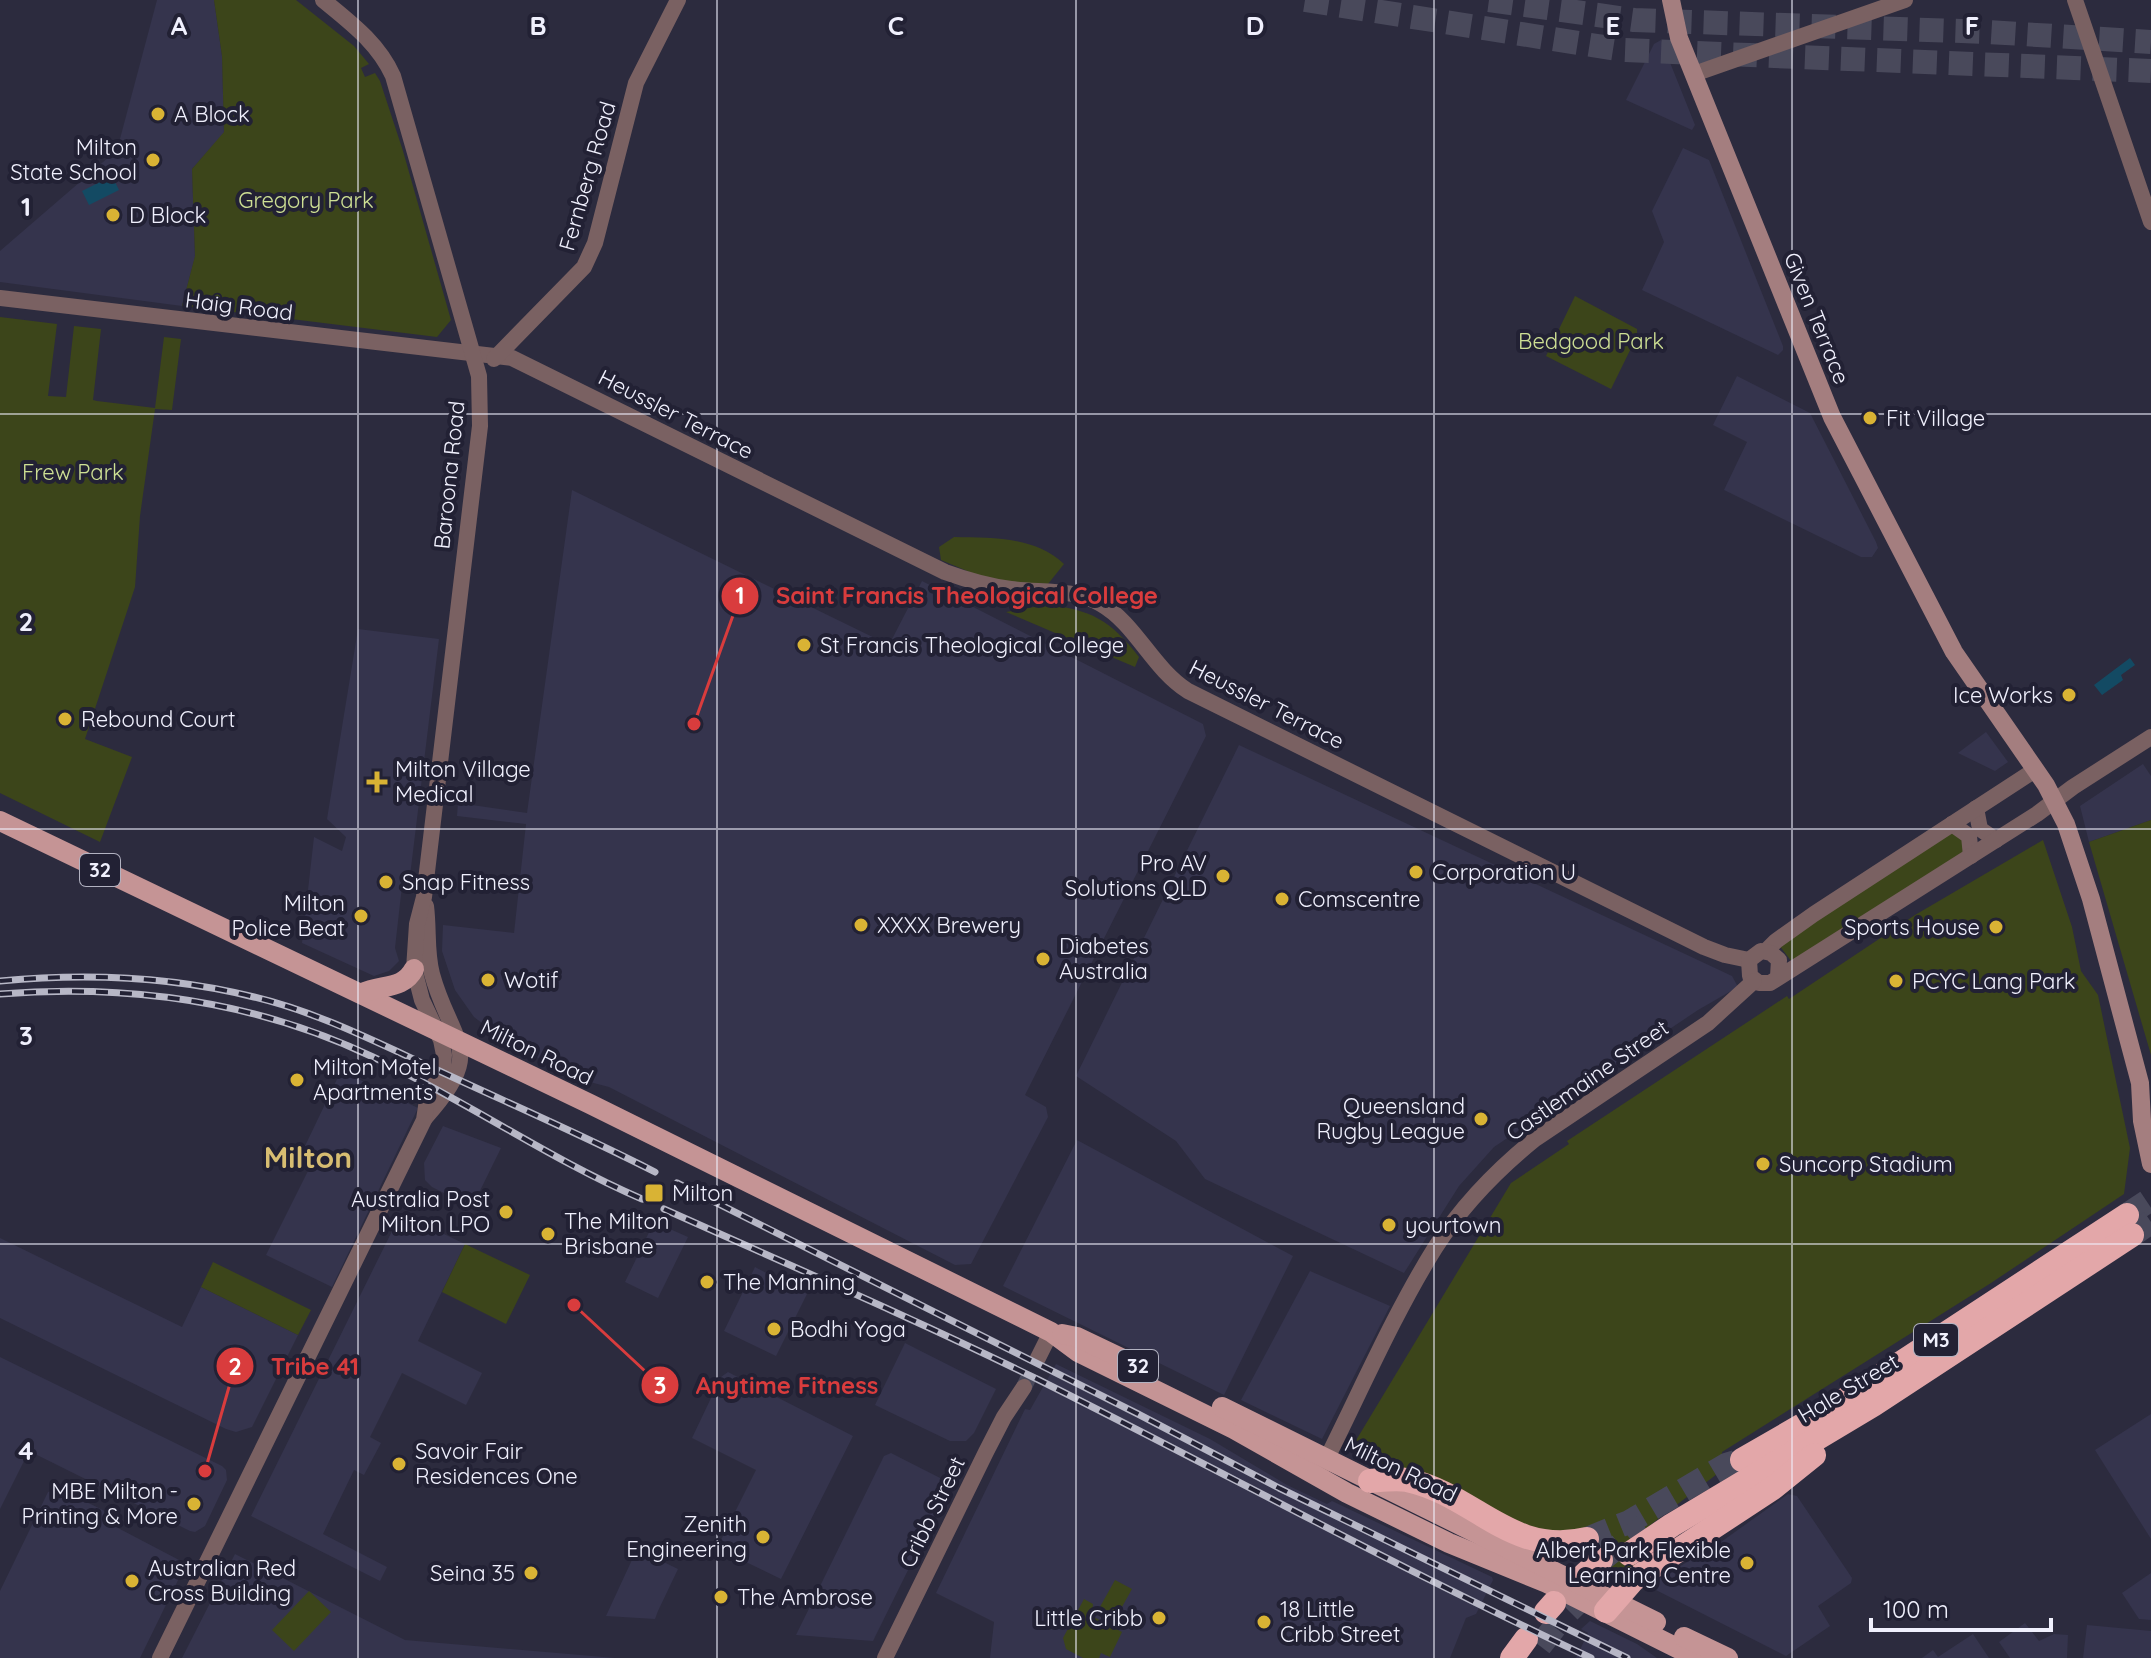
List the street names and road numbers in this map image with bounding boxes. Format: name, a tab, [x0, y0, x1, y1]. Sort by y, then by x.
street label: Fernberg Road	[552, 98, 622, 254]
street label: Given Terrace	[1778, 248, 1856, 388]
street label: Haig Road	[184, 286, 294, 326]
street label: Heussler Terrace	[594, 363, 758, 465]
street label: Baroona Road	[427, 400, 471, 550]
street label: Heussler Terrace	[1185, 653, 1349, 755]
road number: 32	[80, 854, 120, 886]
street label: Milton Road	[476, 1013, 598, 1091]
street label: Castlemaine Street	[1500, 1013, 1674, 1147]
road number: M3	[1914, 1324, 1958, 1356]
street label: Hale Street	[1793, 1347, 1903, 1429]
road number: 32	[1118, 1350, 1158, 1382]
street label: Milton Road	[1340, 1430, 1462, 1508]
street label: Cribb Street	[893, 1452, 971, 1572]

